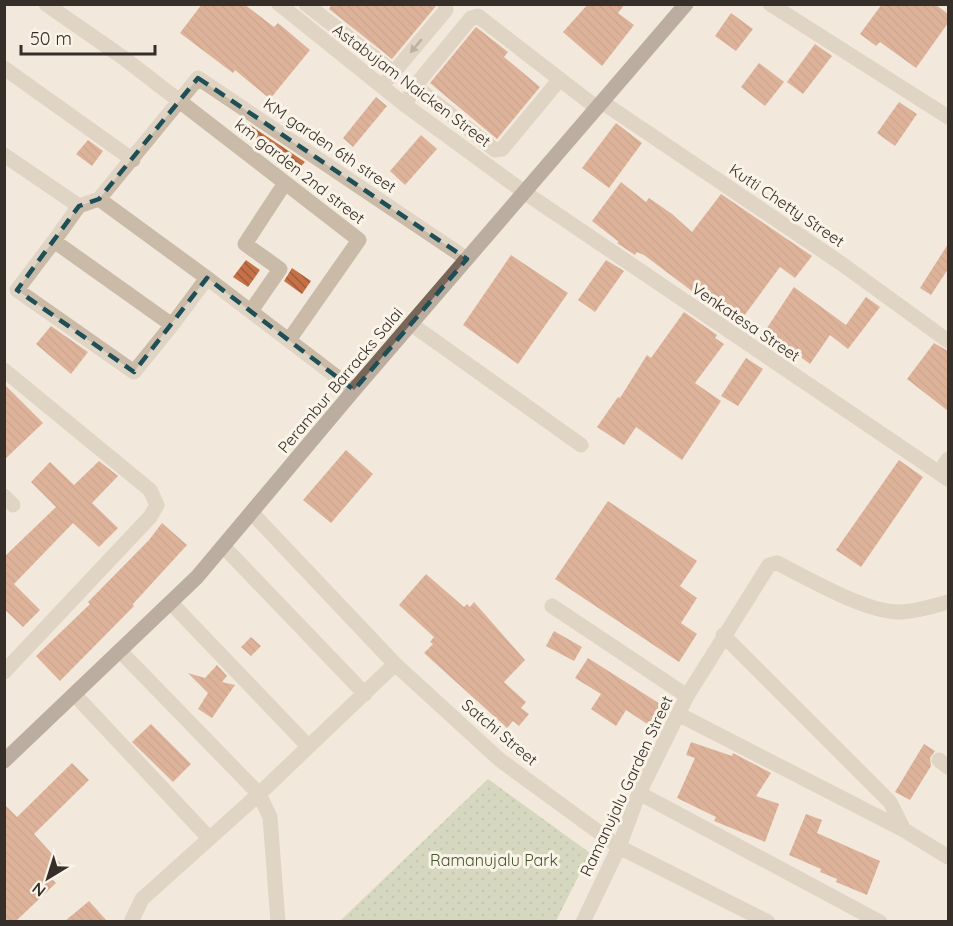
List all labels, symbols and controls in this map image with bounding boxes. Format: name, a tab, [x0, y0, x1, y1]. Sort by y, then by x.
scale bar	[21, 18, 154, 56]
street label: Astabujam Naicken Street	[329, 19, 495, 151]
text: 50 m	[30, 27, 72, 50]
one-way arrow	[410, 38, 423, 53]
street label: KM garden 6th street	[260, 93, 400, 197]
street label: km garden 2nd street	[231, 114, 369, 228]
street label: Kutti Chetty Street	[725, 159, 849, 251]
street label: Venkatesa Street	[688, 278, 804, 366]
street label: Perambur Barracks Salai	[273, 303, 407, 457]
street label: Ramanujalu Garden Street	[575, 692, 677, 880]
street label: Satchi Street	[458, 694, 542, 770]
north arrow	[18, 848, 78, 908]
park label: Ramanujalu Park	[430, 850, 558, 870]
text: N	[28, 878, 50, 901]

